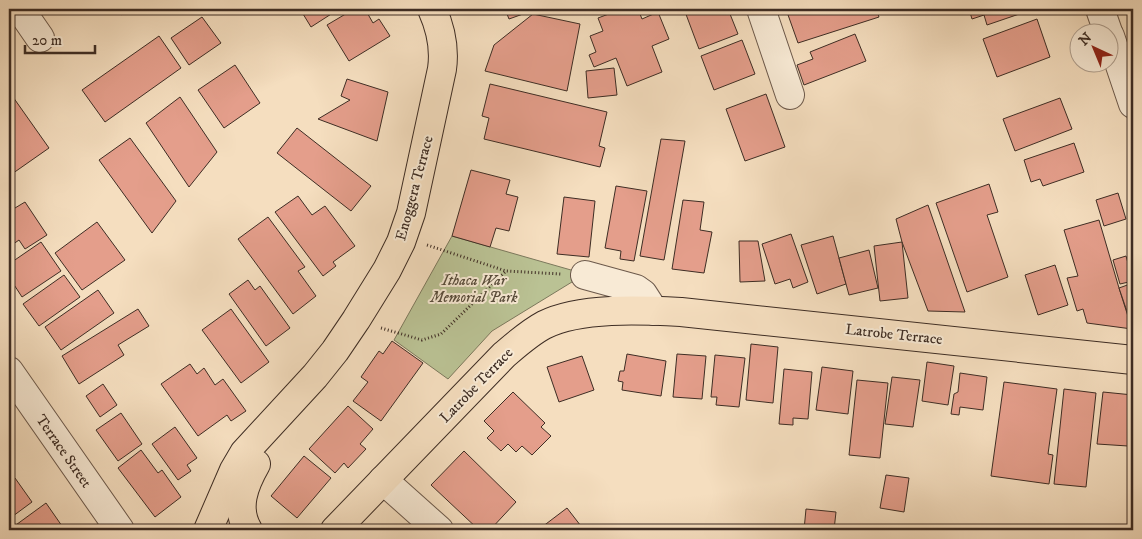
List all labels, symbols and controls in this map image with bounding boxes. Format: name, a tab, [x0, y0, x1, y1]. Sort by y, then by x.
scale bar	[25, 22, 95, 54]
north arrow	[1070, 22, 1120, 72]
text: N	[1075, 29, 1096, 50]
text: 20 m	[32, 31, 62, 50]
street label: Enoggera Terrace	[391, 134, 438, 243]
park label: Ithaca War Memorial Park	[429, 271, 518, 307]
street label: Latrobe Terrace	[844, 320, 943, 349]
street label: Latrobe Terrace	[436, 344, 517, 427]
street label: Terrace Street	[31, 411, 96, 492]

